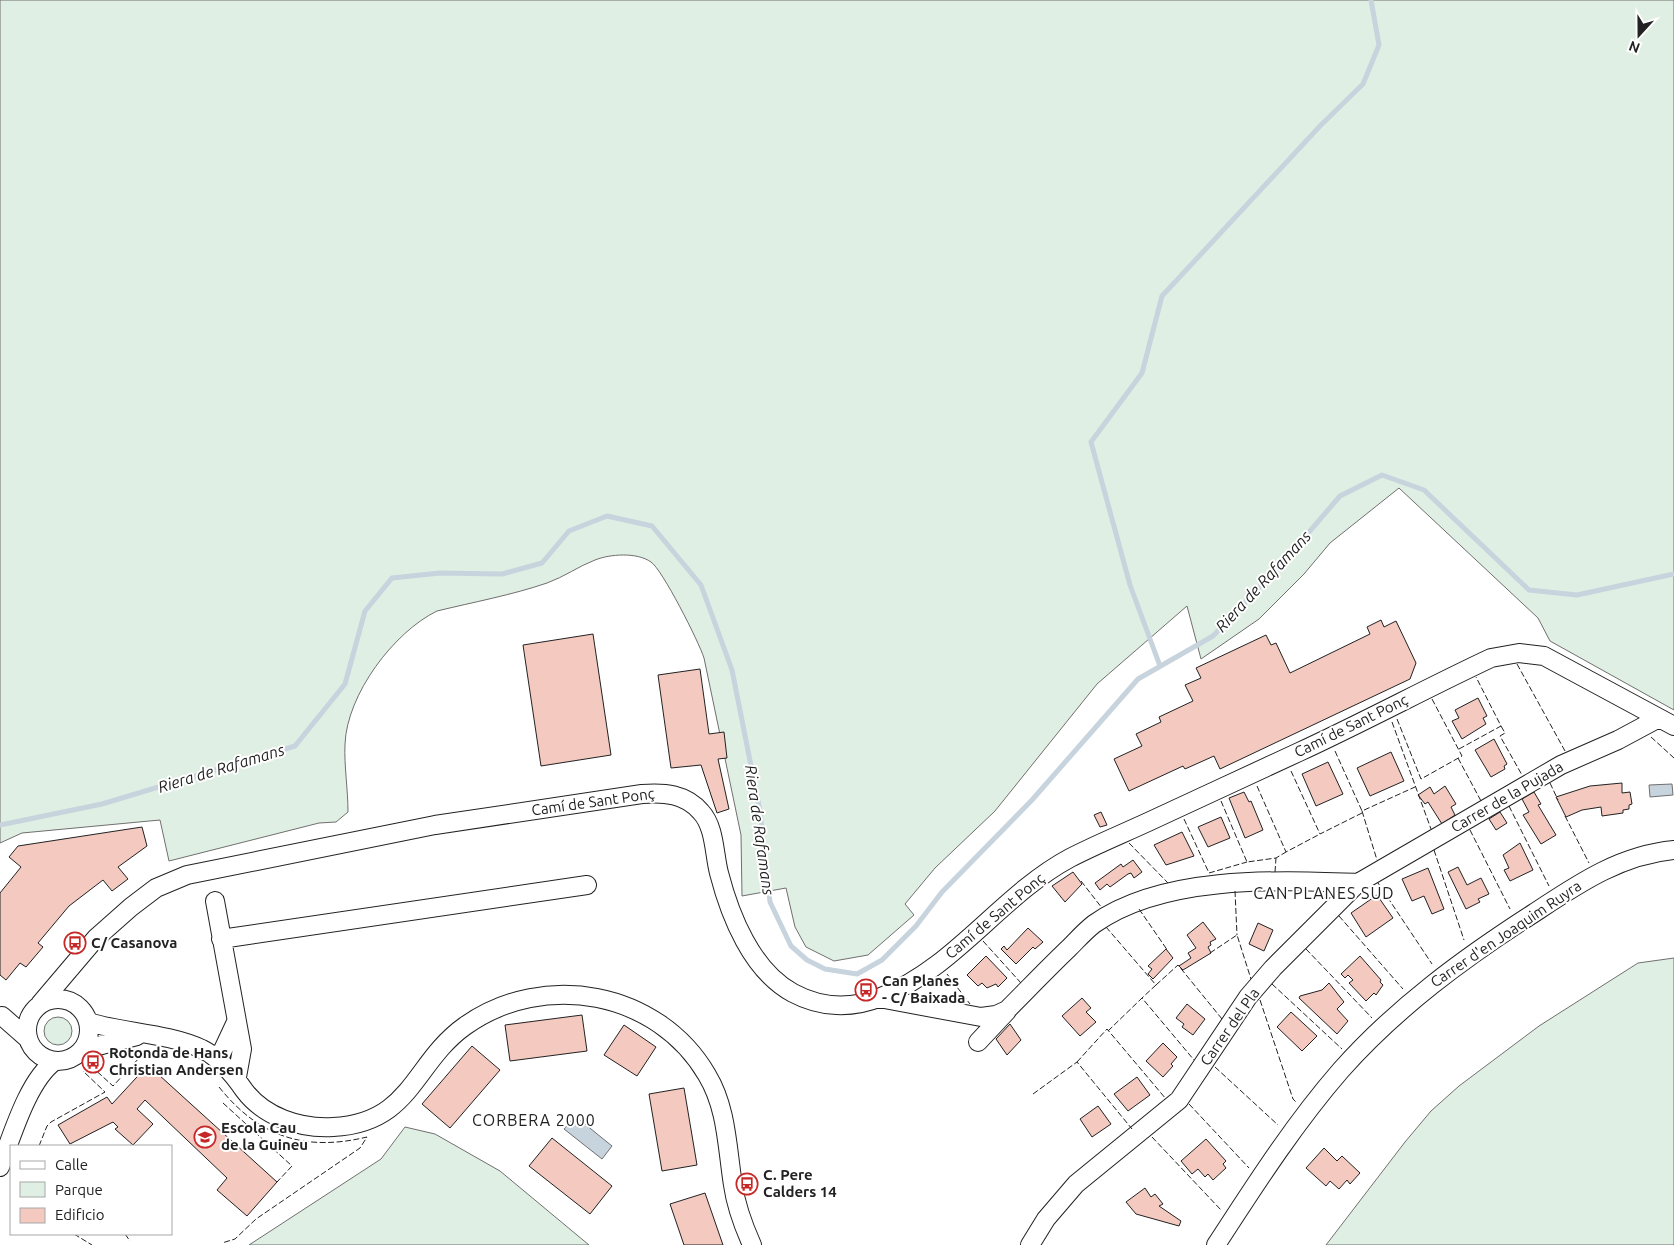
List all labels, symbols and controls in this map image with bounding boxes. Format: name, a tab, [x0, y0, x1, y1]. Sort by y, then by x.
north arrow	[1614, 10, 1664, 60]
text: N	[1627, 38, 1642, 56]
water label: Riera de Rafamans	[1212, 527, 1315, 635]
street label: Camí de Sant Ponç	[1291, 691, 1410, 760]
water label: Riera de Rafamans	[156, 740, 287, 796]
street label: Carrer de la Pujada	[1448, 758, 1566, 836]
water label: Riera de Rafamans	[742, 764, 778, 897]
street label: Camí de Sant Ponç	[530, 784, 656, 819]
street label: Camí de Sant Ponç	[942, 869, 1048, 962]
street label: Carrer d'en Joaquim Ruyra	[1427, 877, 1584, 990]
district label: CAN PLANES SUD	[1253, 884, 1395, 902]
bus stop icon: C/ Casanova	[63, 931, 87, 955]
place label: C/ Casanova	[91, 934, 177, 951]
place label: Can Planes - C/ Baixada	[882, 972, 965, 1006]
bus stop icon: Can Planes - C/ Baixada	[854, 978, 878, 1002]
street label: Carrer del Pla	[1197, 985, 1263, 1069]
place label: Rotonda de Hans Christian Andersen	[109, 1044, 244, 1078]
bus stop icon: Rotonda de Hans Christian Andersen	[81, 1050, 105, 1074]
district label: CORBERA 2000	[472, 1111, 596, 1129]
place label: Escola Cau de la Guineu	[221, 1119, 308, 1153]
school or university icon: Escola Cau de la Guineu	[193, 1125, 217, 1149]
legend	[10, 1145, 172, 1235]
text: Calle	[55, 1156, 88, 1173]
place label: C. Pere Calders 14	[763, 1166, 837, 1200]
bus stop icon: C. Pere Calders 14	[735, 1172, 759, 1196]
text: Parque	[55, 1181, 103, 1198]
text: Edificio	[55, 1206, 104, 1223]

